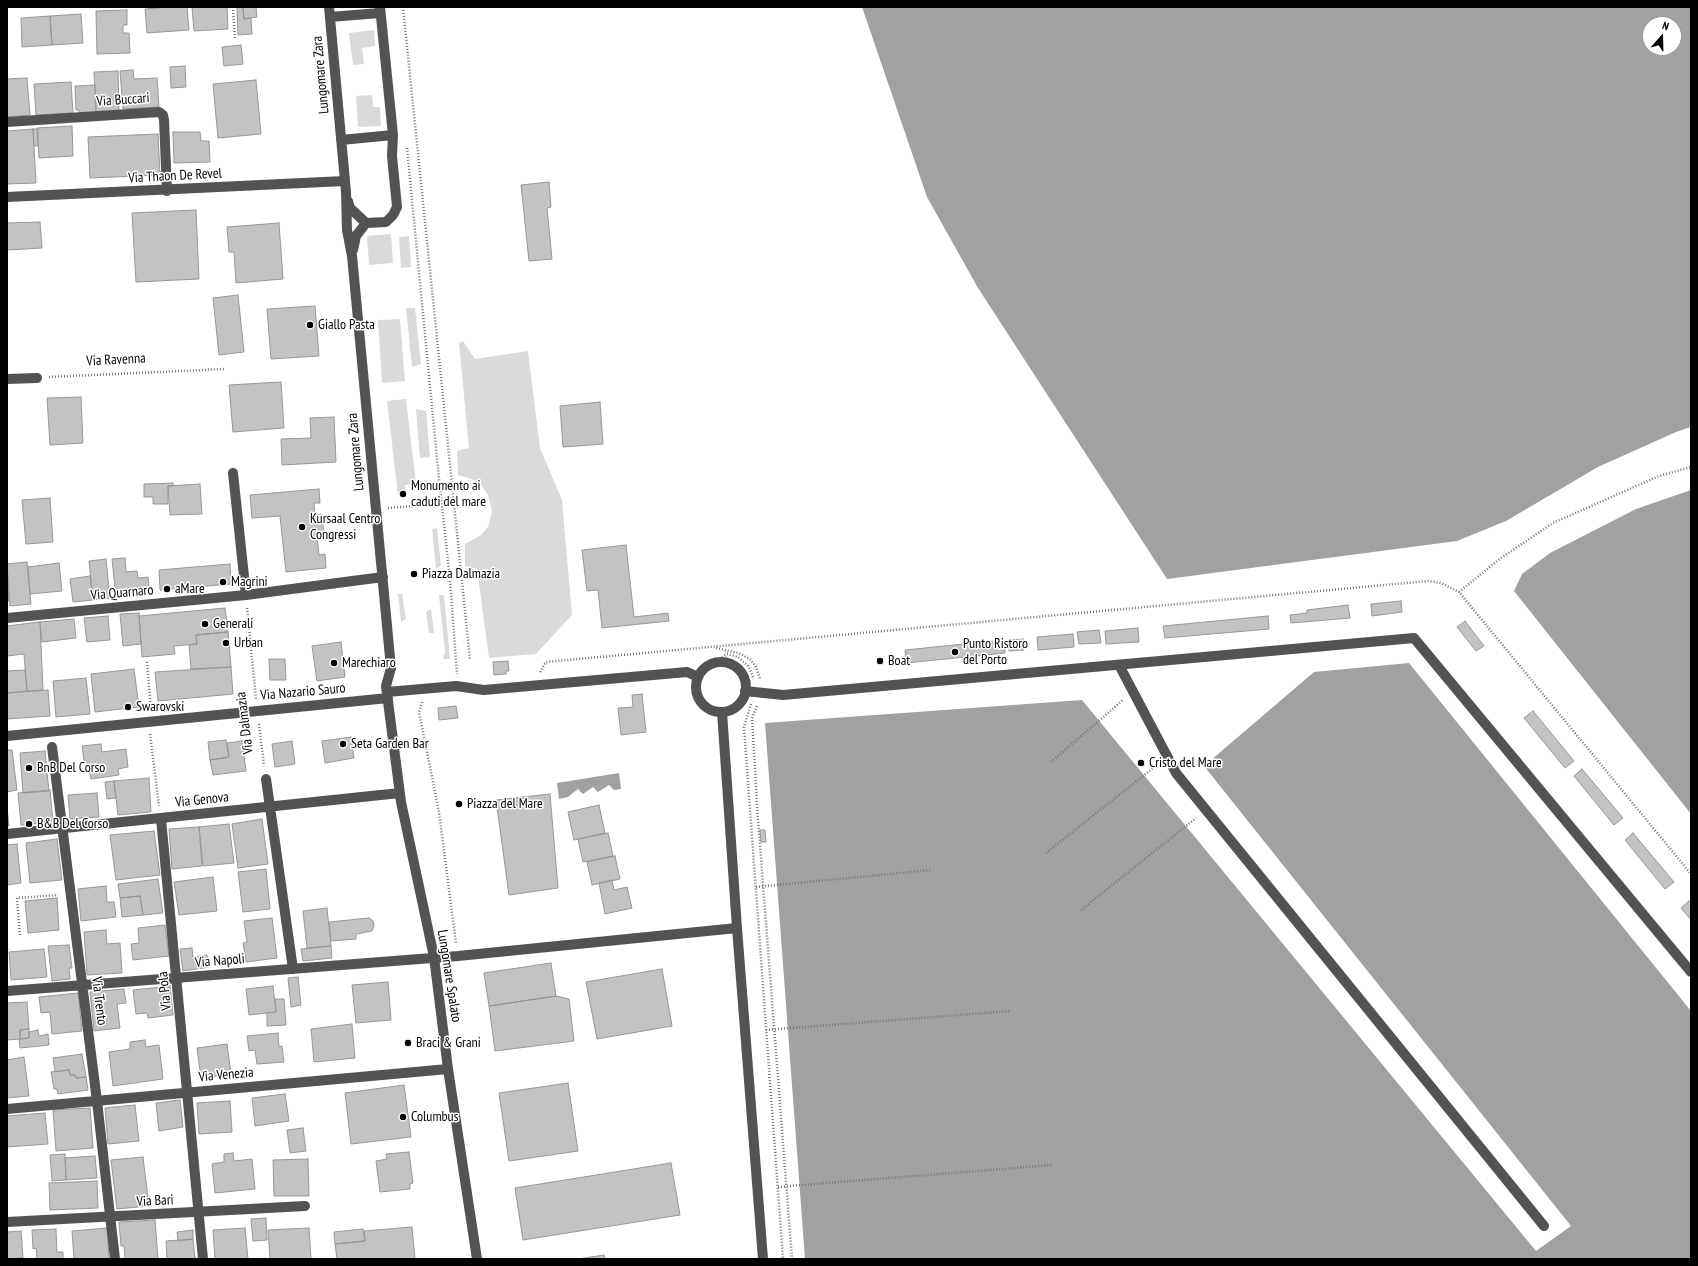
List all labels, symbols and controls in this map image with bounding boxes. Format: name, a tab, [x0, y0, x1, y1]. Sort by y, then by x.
north arrow	[1642, 16, 1682, 56]
text: N	[1661, 18, 1671, 33]
street label: Lungomare Zara	[309, 35, 333, 115]
street label: Via Buccari	[96, 90, 150, 110]
street label: Via Thaon De Revel	[128, 165, 222, 187]
place label: Giallo Pasta	[318, 317, 375, 333]
marker: Giallo Pasta	[305, 320, 315, 330]
street label: Via Ravenna	[86, 350, 146, 370]
street label: Lungomare Zara	[344, 412, 368, 492]
place label: Monumento ai caduti del mare	[411, 478, 486, 510]
marker: Monumento ai caduti del mare	[398, 489, 408, 499]
place label: Kursaal Centro Congressi	[310, 511, 380, 544]
marker: Kursaal Centro Congressi	[297, 522, 307, 532]
place label: Piazza Dalmazia	[422, 566, 500, 582]
marker: Piazza Dalmazia	[409, 569, 419, 579]
place label: Magrini	[231, 574, 268, 590]
marker: Magrini	[218, 577, 228, 587]
place label: aMare	[175, 581, 205, 597]
street label: Via Quarnaro	[90, 582, 154, 604]
marker: aMare	[162, 584, 172, 594]
place label: Generali	[213, 616, 253, 632]
marker: Generali	[200, 619, 210, 629]
place label: Urban	[234, 635, 263, 651]
place label: Punto Ristoro del Porto	[963, 636, 1028, 668]
marker: Urban	[221, 638, 231, 648]
marker: Punto Ristoro del Porto	[950, 647, 960, 657]
place label: Boat	[888, 653, 910, 669]
place label: Marechiaro	[342, 655, 396, 671]
marker: Boat	[875, 656, 885, 666]
marker: Marechiaro	[329, 658, 339, 668]
street label: Via Nazario Sauro	[260, 680, 346, 704]
street label: Via Dalmazia	[233, 691, 257, 755]
place label: Swarovski	[136, 699, 184, 715]
marker: Swarovski	[123, 702, 133, 712]
place label: Seta Garden Bar	[351, 736, 429, 752]
marker: Seta Garden Bar	[338, 739, 348, 749]
place label: Cristo del Mare	[1149, 755, 1222, 771]
marker: Cristo del Mare	[1136, 758, 1146, 768]
place label: BnB Del Corso	[37, 760, 105, 776]
marker: BnB Del Corso	[24, 763, 34, 773]
street label: Via Genova	[174, 789, 230, 811]
place label: Piazza del Mare	[467, 796, 543, 812]
marker: Piazza del Mare	[454, 799, 464, 809]
place label: B&B Del Corso	[37, 816, 108, 832]
marker: B&B Del Corso	[24, 819, 34, 829]
street label: Lungomare Spalato	[433, 928, 465, 1024]
street label: Via Napoli	[195, 950, 245, 972]
street label: Via Pola	[155, 971, 175, 1011]
street label: Via Trento	[88, 976, 110, 1026]
place label: Braci & Grani	[416, 1035, 481, 1051]
marker: Braci & Grani	[403, 1038, 413, 1048]
street label: Via Venezia	[198, 1064, 254, 1086]
place label: Columbus	[411, 1109, 458, 1125]
marker: Columbus	[398, 1112, 408, 1122]
street label: Via Bari	[136, 1192, 174, 1210]

